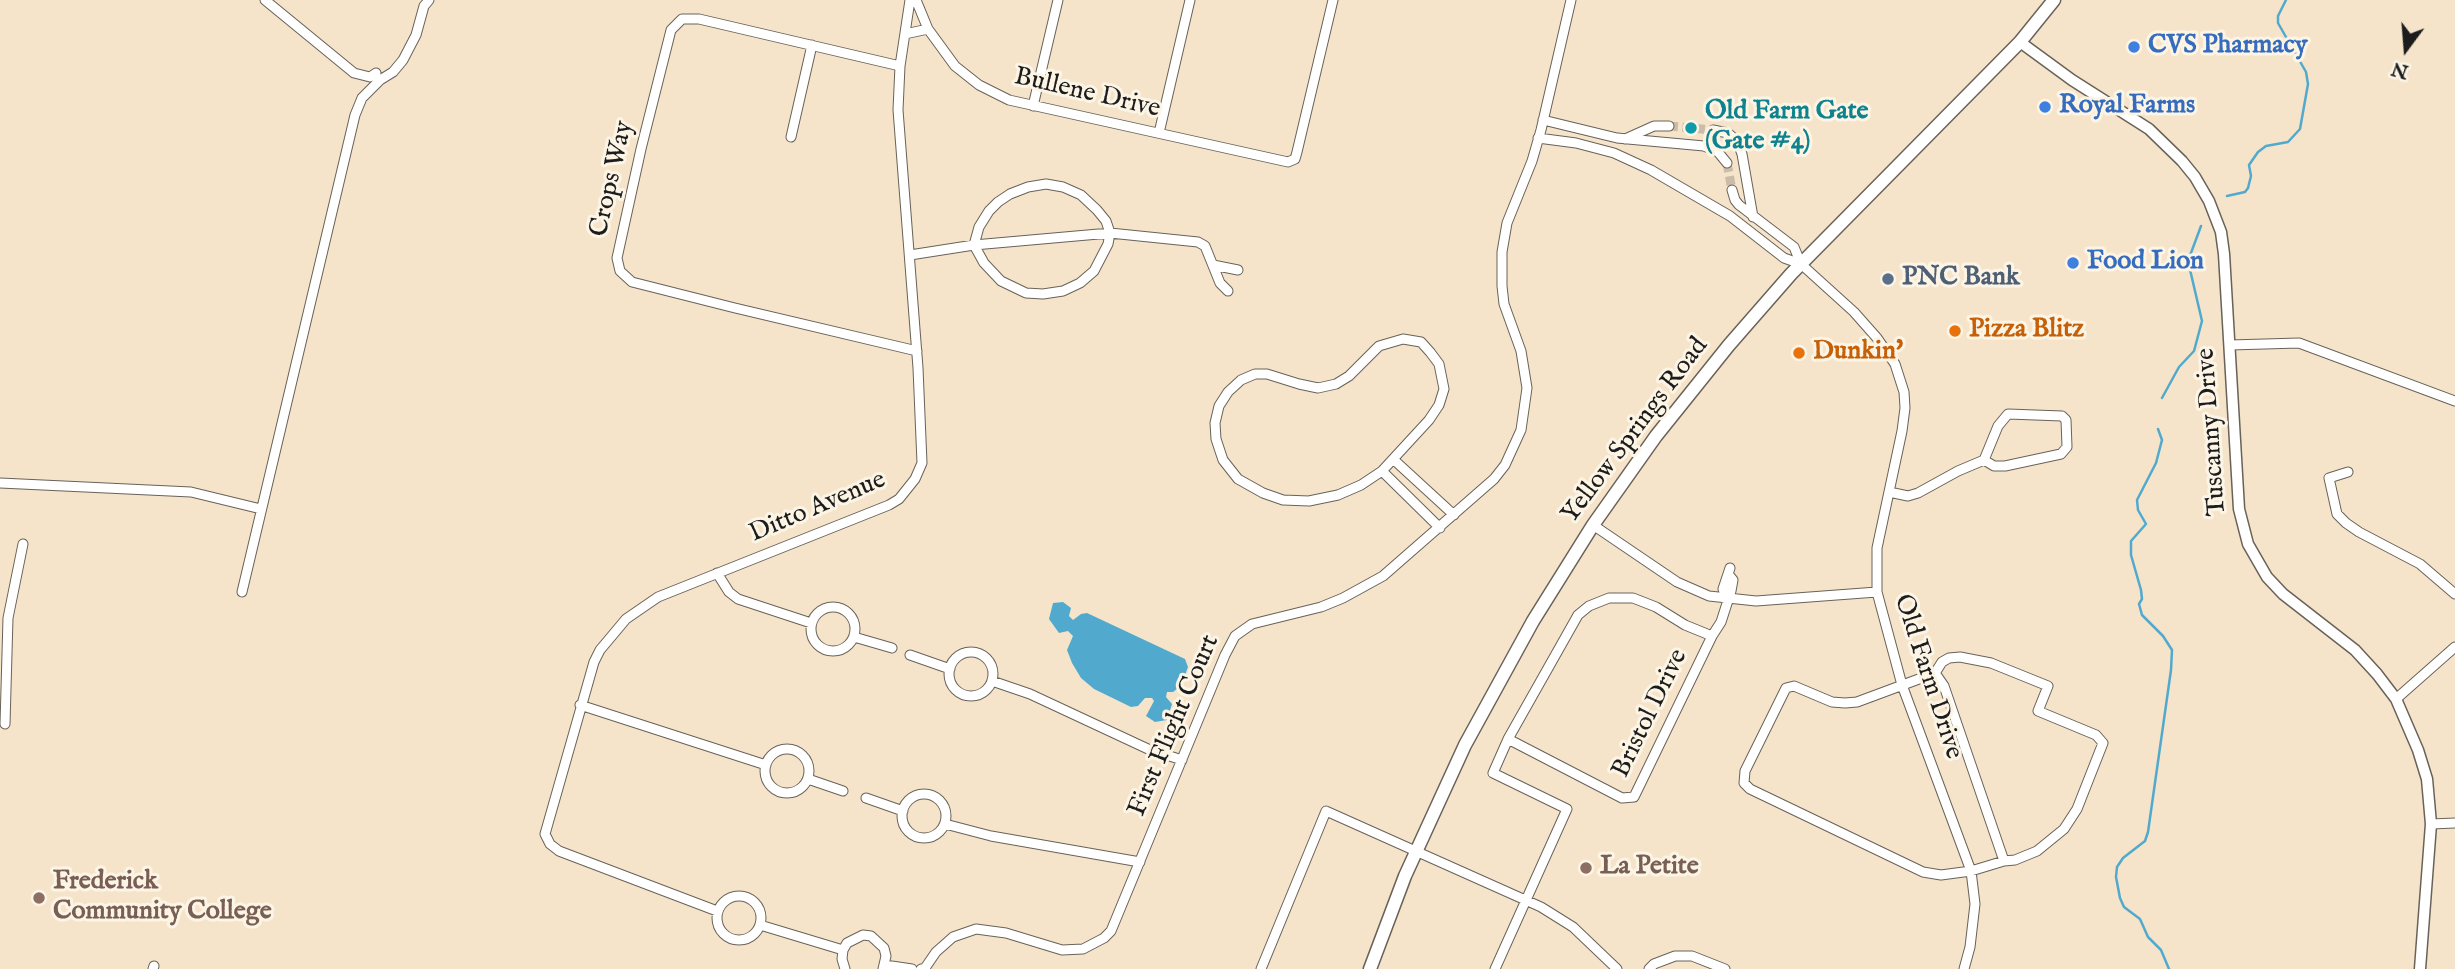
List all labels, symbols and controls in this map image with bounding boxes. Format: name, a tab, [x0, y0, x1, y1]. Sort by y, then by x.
north arrow	[2371, 14, 2441, 84]
place label: CVS Pharmacy	[2148, 31, 2308, 63]
marker: CVS Pharmacy	[2126, 39, 2142, 55]
text: N	[2389, 55, 2411, 83]
street label: Bullene Drive	[1011, 62, 1163, 126]
place label: Royal Farms	[2059, 91, 2195, 123]
place label: Old Farm Gate (Gate #4)	[1705, 97, 1869, 158]
marker: Royal Farms	[2037, 99, 2053, 115]
street label: Crops Way	[585, 118, 641, 240]
marker: Old Farm Gate (Gate #4)	[1683, 120, 1699, 136]
place label: Food Lion	[2087, 247, 2204, 279]
marker: Food Lion	[2065, 255, 2081, 271]
place label: PNC Bank	[1902, 263, 2020, 295]
marker: PNC Bank	[1880, 271, 1896, 287]
place label: Pizza Blitz	[1969, 315, 2084, 347]
marker: Pizza Blitz	[1947, 323, 1963, 339]
street label: Yellow Springs Road	[1556, 332, 1716, 530]
place label: Dunkin'	[1813, 337, 1903, 369]
marker: Dunkin'	[1791, 345, 1807, 361]
street label: Tuscanny Drive	[2192, 347, 2234, 517]
street label: Ditto Avenue	[745, 465, 891, 551]
street label: Old Farm Drive	[1886, 591, 1968, 763]
street label: First Flight Court	[1123, 631, 1227, 821]
street label: Bristol Drive	[1607, 645, 1695, 783]
place label: La Petite	[1600, 852, 1699, 884]
marker: La Petite	[1578, 860, 1594, 876]
place label: Frederick Community College	[53, 867, 272, 928]
marker: Frederick Community College	[31, 890, 47, 906]

